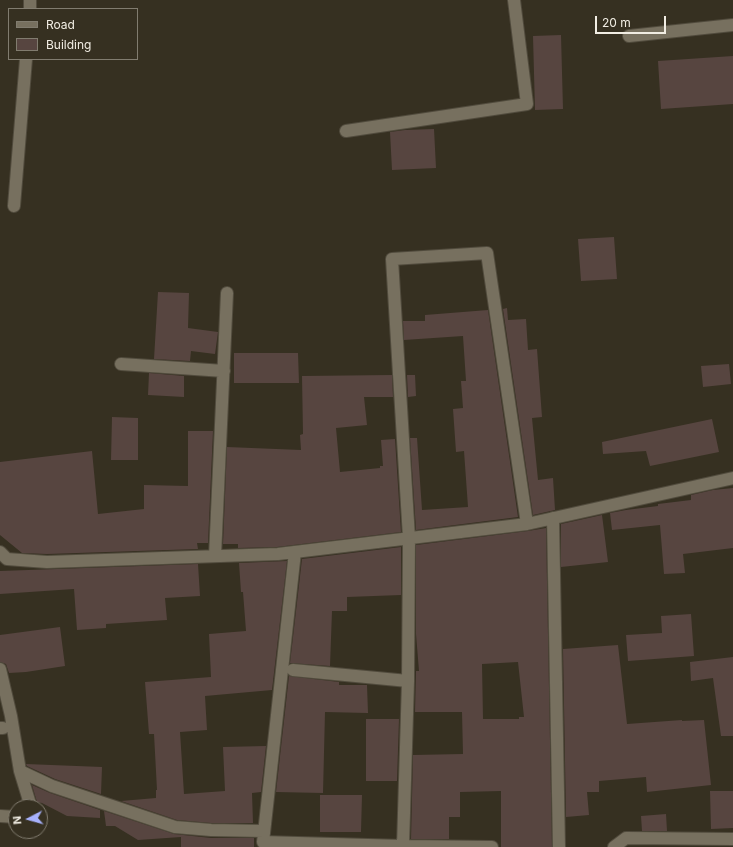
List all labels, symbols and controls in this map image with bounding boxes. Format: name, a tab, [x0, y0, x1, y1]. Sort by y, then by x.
legend	[8, 8, 138, 60]
scale bar	[597, 8, 668, 34]
text: 20 m	[602, 15, 631, 30]
text: Road	[46, 17, 75, 32]
text: Building	[46, 37, 91, 52]
north arrow	[8, 799, 48, 839]
text: N	[10, 815, 24, 825]

